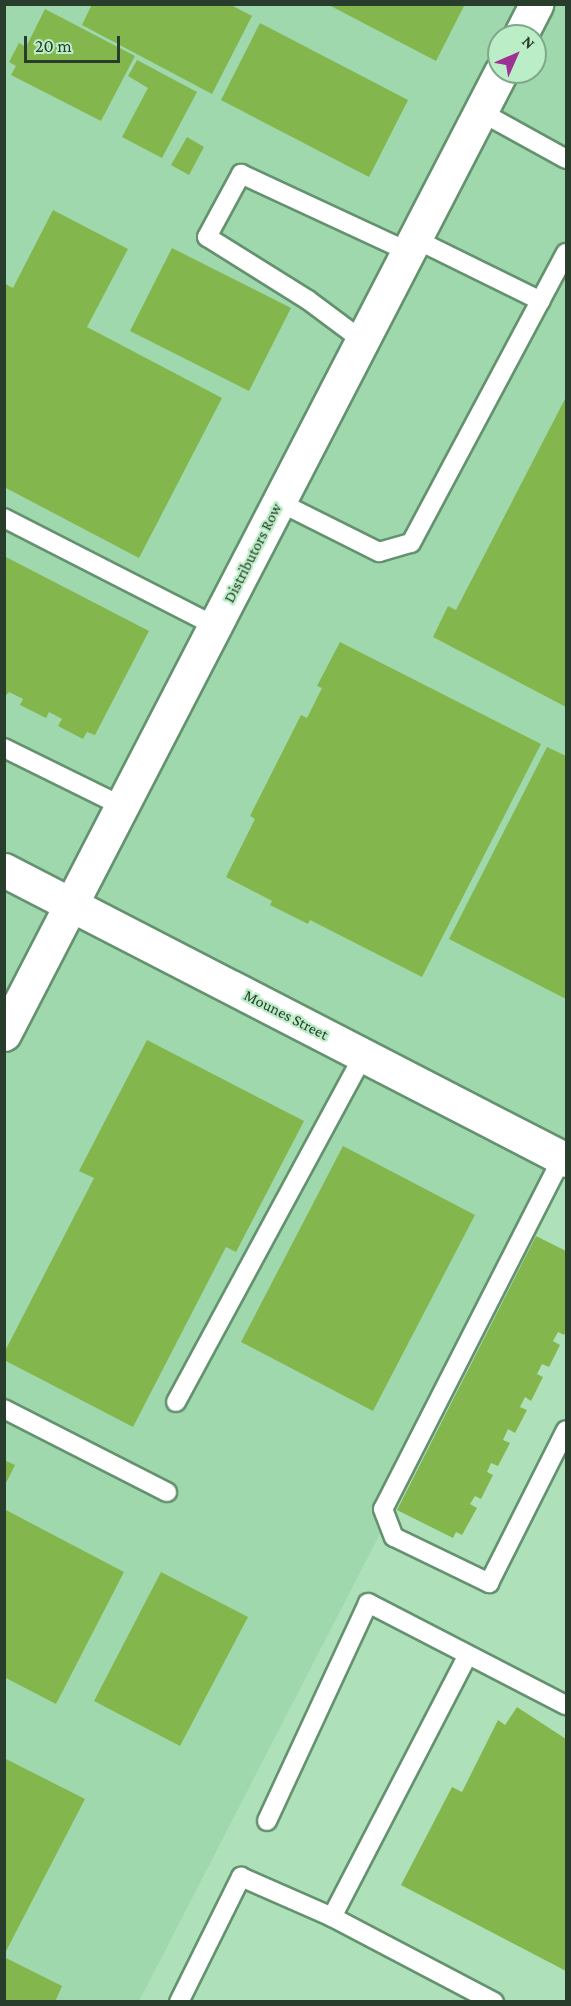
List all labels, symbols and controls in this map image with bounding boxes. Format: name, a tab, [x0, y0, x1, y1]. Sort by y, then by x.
scale bar	[27, 24, 123, 62]
north arrow	[487, 24, 547, 84]
text: N	[519, 32, 539, 52]
text: 20 m	[35, 36, 72, 56]
street label: Distributors Row	[220, 500, 286, 606]
street label: Mounes Street	[241, 986, 331, 1044]

